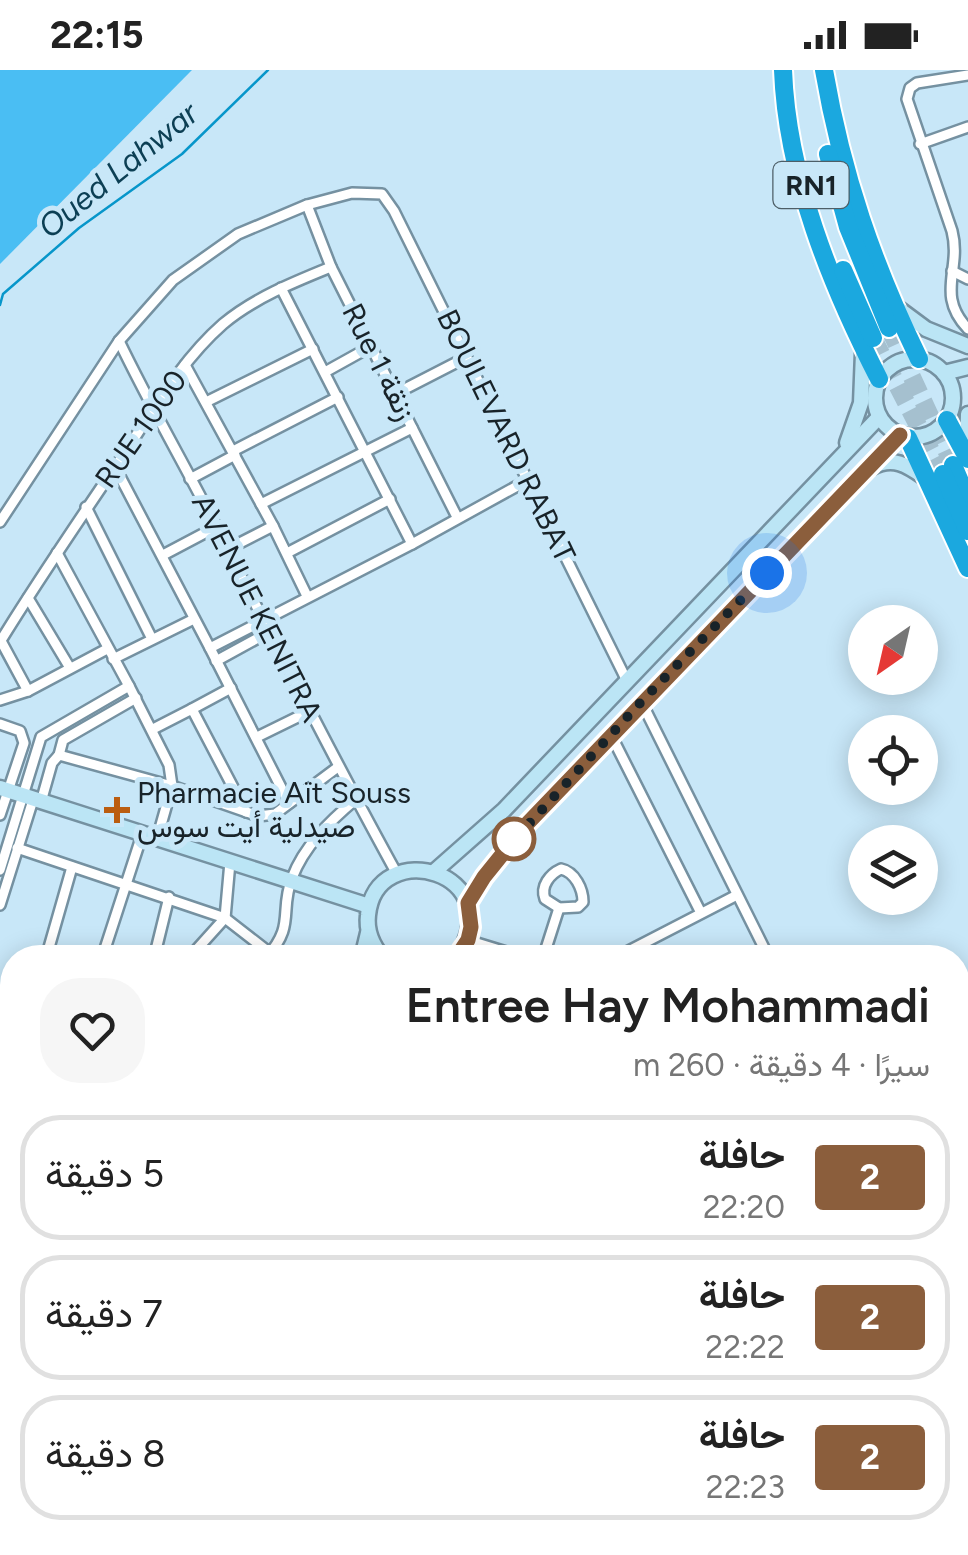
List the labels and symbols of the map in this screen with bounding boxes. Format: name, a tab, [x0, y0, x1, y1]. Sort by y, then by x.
water label: Oued Lahwar	[31, 93, 206, 246]
road number: RN1	[774, 162, 848, 208]
street label: Rue 1 زنقة	[334, 297, 425, 426]
street label: BOULEVARD RABAT	[429, 303, 584, 569]
street label: RUE 1000	[87, 363, 195, 495]
street label: AVENUE KENITRA	[184, 488, 331, 728]
your location	[742, 548, 792, 598]
north arrow	[848, 605, 938, 695]
place label: Pharmacie Aït Souss صيدلية أيت سوس	[137, 774, 411, 845]
marker: Pharmacie Aït Souss صيدلية أيت سوس	[106, 799, 128, 821]
unlabelled marker	[493, 818, 535, 860]

